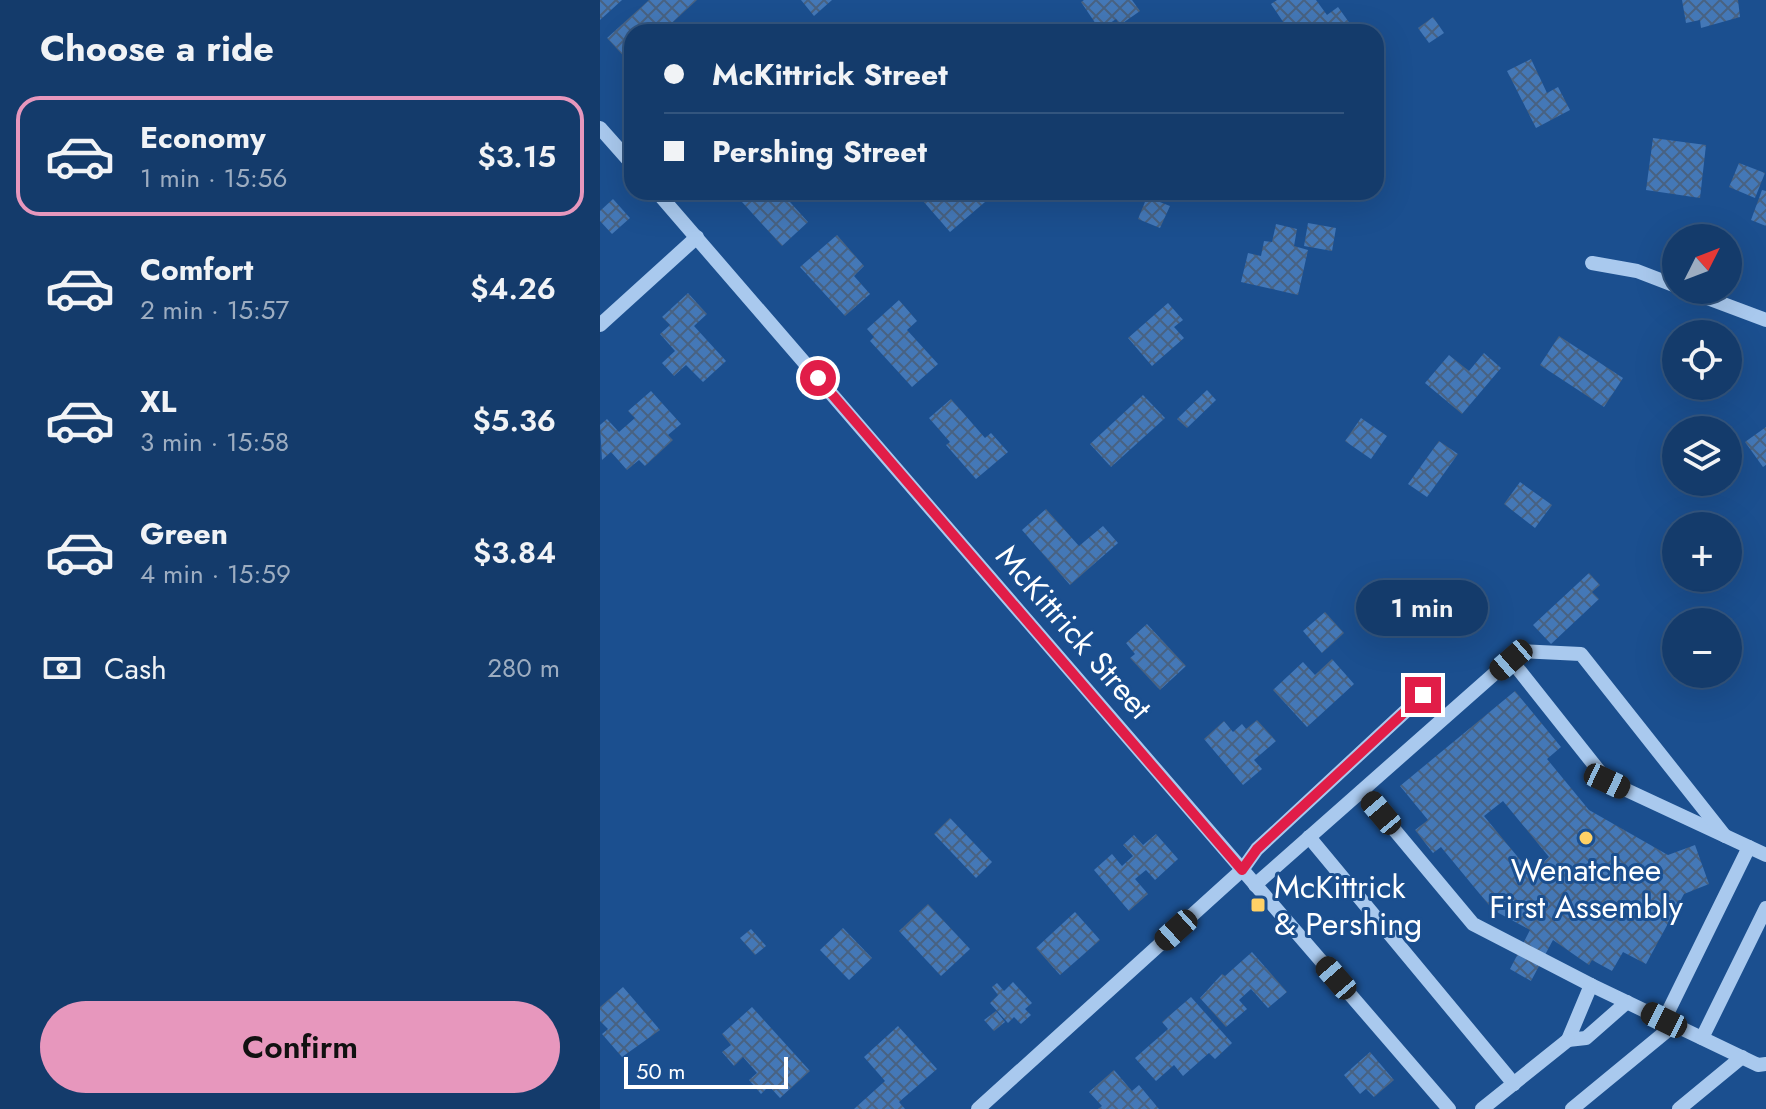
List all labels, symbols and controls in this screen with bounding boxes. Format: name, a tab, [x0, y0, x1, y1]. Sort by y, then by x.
text: Choose a ride	[40, 22, 274, 74]
text: McKittrick Street	[712, 53, 948, 96]
text: Economy	[140, 116, 266, 159]
icon: car	[44, 120, 116, 192]
text: Pershing Street	[712, 130, 927, 173]
text: $3.15	[477, 135, 556, 178]
text: 1 min · 15:56	[140, 159, 287, 197]
north arrow	[1662, 224, 1742, 304]
map controls	[1662, 224, 1742, 688]
text: Comfort	[140, 248, 253, 291]
icon: car	[44, 252, 116, 324]
text: $4.26	[470, 267, 556, 310]
text: 2 min · 15:57	[140, 291, 289, 329]
button: locate	[1662, 320, 1742, 400]
route start	[800, 360, 836, 396]
text: XL	[140, 380, 176, 423]
icon: car	[44, 384, 116, 456]
text: $5.36	[473, 399, 556, 442]
button: layers	[1662, 416, 1742, 496]
text: 3 min · 15:58	[140, 423, 289, 461]
text: Green	[140, 512, 228, 555]
button: +	[1662, 512, 1742, 592]
icon: car	[44, 516, 116, 588]
text: $3.84	[473, 531, 556, 574]
street label: McKittrick Street	[985, 535, 1163, 729]
text: 4 min · 15:59	[140, 555, 291, 593]
callout: 1 min	[1357, 579, 1489, 635]
text: 1 min	[1390, 589, 1454, 627]
button: −	[1662, 608, 1742, 688]
car	[1485, 635, 1537, 685]
icon: cash	[40, 646, 84, 690]
text: Cash	[104, 647, 167, 690]
text: 280 m	[487, 649, 560, 687]
route end	[1405, 677, 1441, 713]
car	[1580, 760, 1634, 802]
car	[1356, 787, 1406, 839]
marker: Wenatchee First Assembly	[1577, 829, 1595, 847]
place label: Wenatchee First Assembly	[1489, 847, 1684, 930]
place label: McKittrick & Pershing	[1274, 864, 1422, 947]
marker: McKittrick & Pershing	[1249, 896, 1267, 914]
car	[1150, 905, 1202, 955]
car	[1311, 952, 1361, 1004]
car	[1637, 999, 1691, 1041]
button: Confirm	[40, 1001, 560, 1093]
scale bar	[624, 1053, 788, 1089]
text: 50 m	[636, 1055, 685, 1087]

